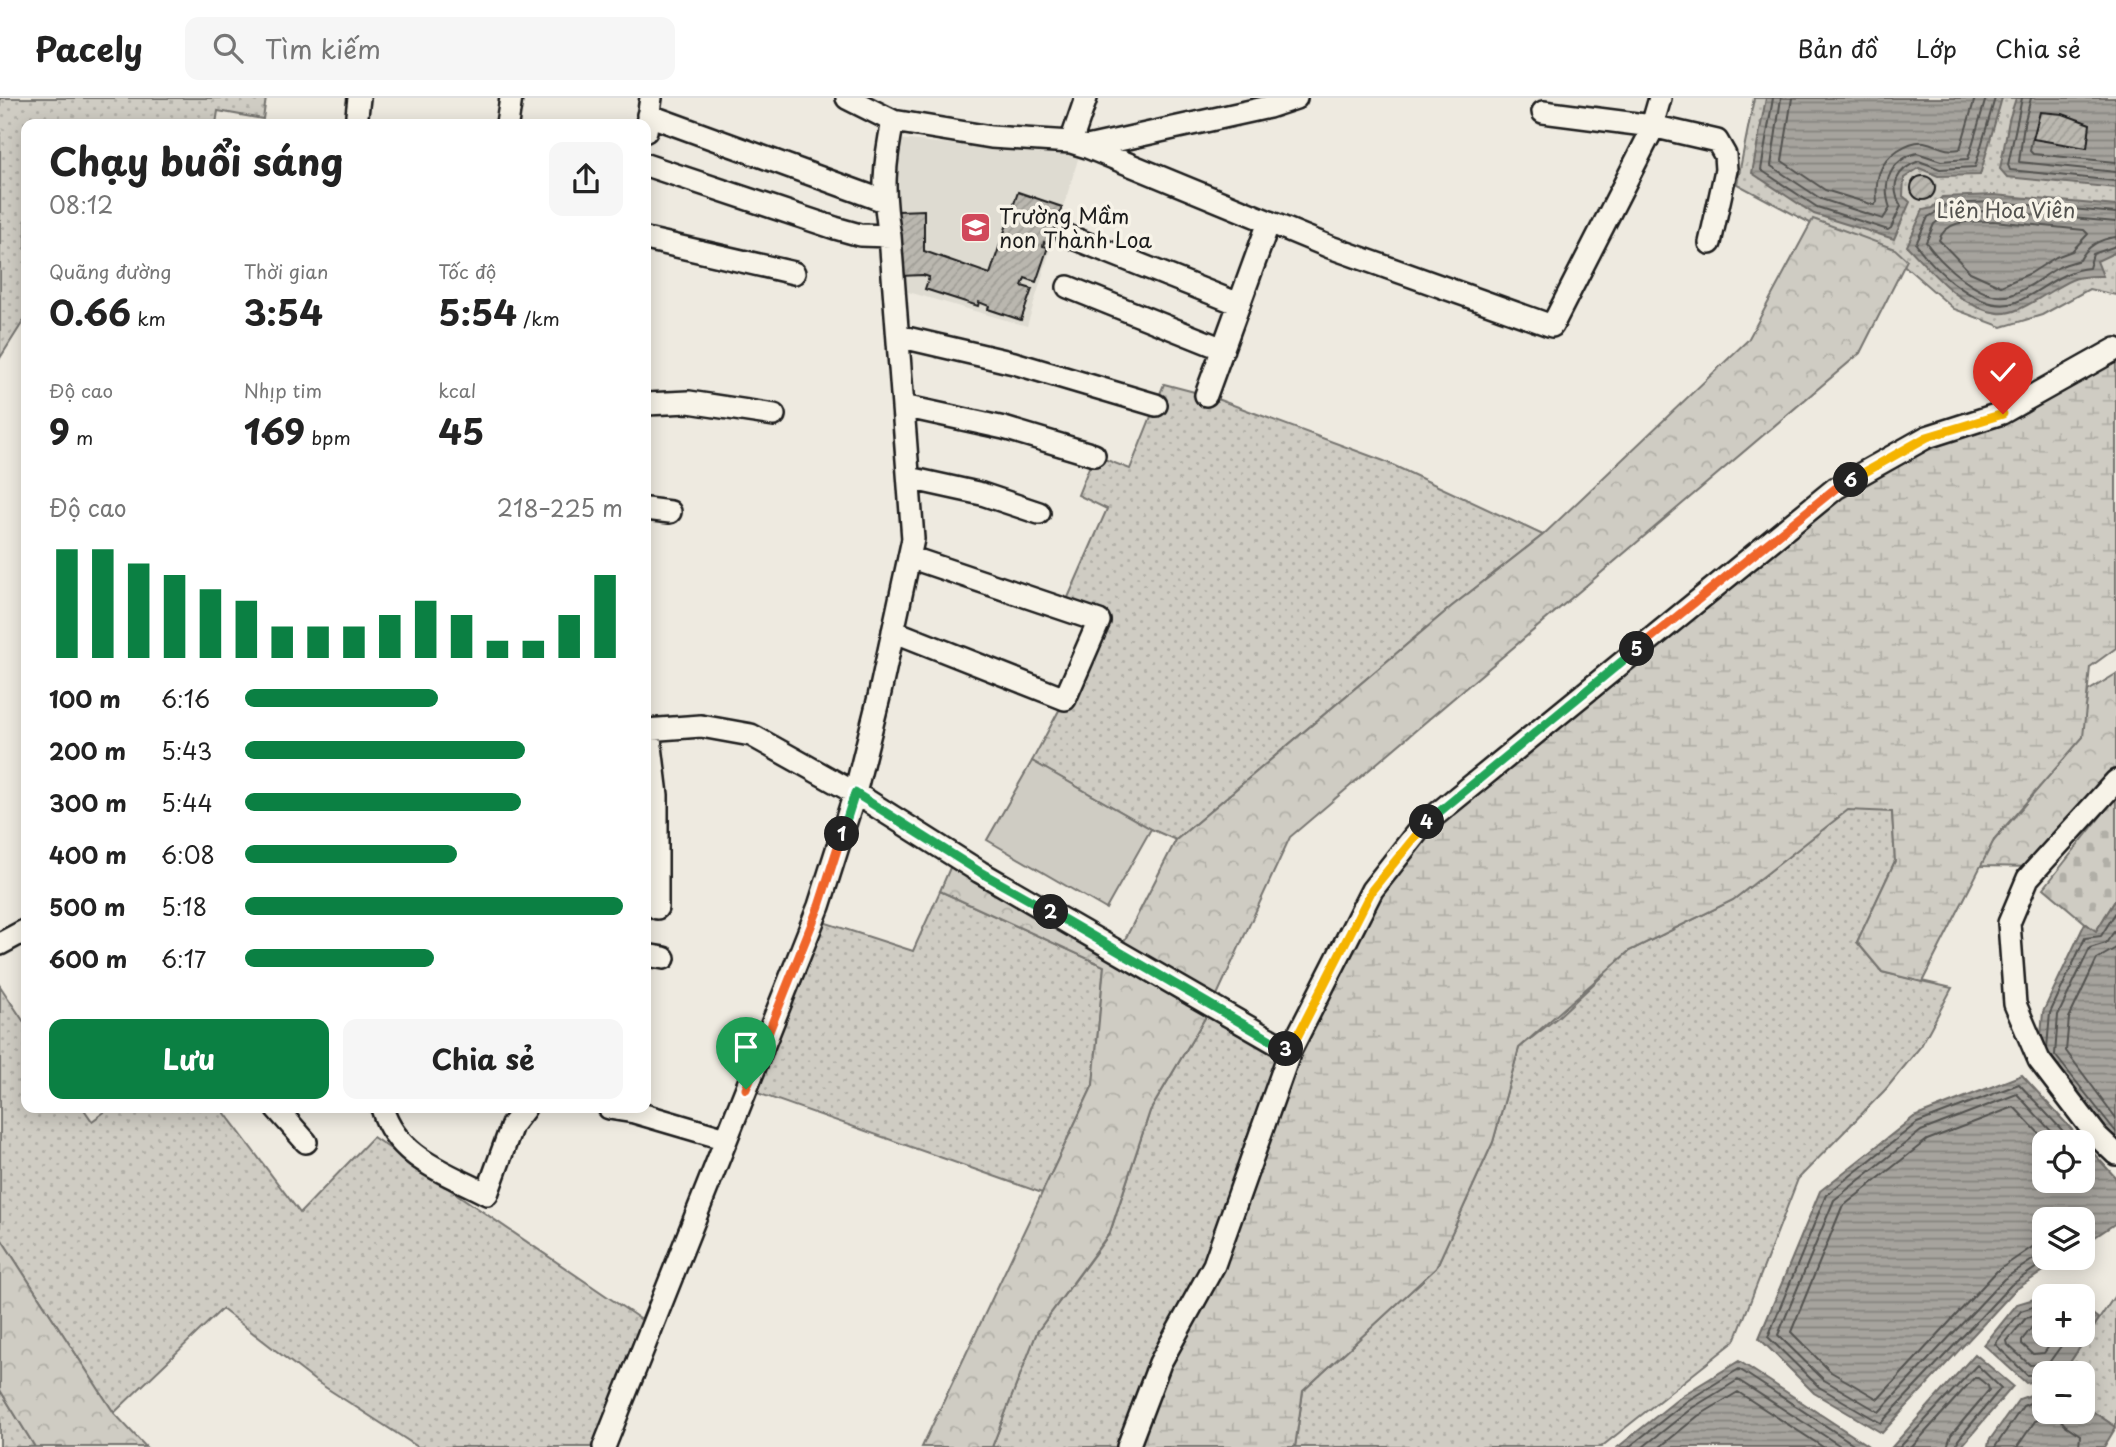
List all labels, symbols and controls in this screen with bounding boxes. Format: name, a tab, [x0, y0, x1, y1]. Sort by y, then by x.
search box	[185, 17, 675, 80]
text: Pacely	[35, 23, 143, 73]
icon: search	[209, 29, 247, 67]
text: Tìm kiếm	[265, 29, 381, 68]
text: Bản đồ	[1797, 30, 1878, 66]
text: Lớp	[1916, 30, 1957, 66]
text: Chia sẻ	[1995, 30, 2081, 66]
text: Chạy buổi sáng	[49, 132, 343, 189]
button: share	[549, 142, 623, 216]
text: 08:12	[49, 187, 113, 222]
park label: Liên Hoa Viên	[1937, 193, 2075, 225]
place label: Trường Mầm non Thành Loa	[999, 199, 1152, 255]
school or university icon: Trường Mầm non Thành Loa	[959, 210, 993, 244]
text: Quãng đường	[49, 257, 171, 285]
text: Thời gian	[244, 257, 328, 285]
text: Tốc độ	[438, 257, 496, 285]
text: 0.66	[49, 285, 131, 338]
text: 3:54	[244, 285, 323, 338]
text: 5:54	[438, 285, 517, 338]
text: km	[131, 304, 166, 332]
text: /km	[517, 304, 560, 332]
pin	[1973, 342, 2033, 414]
icon: check	[1984, 353, 2022, 391]
text: Độ cao	[49, 376, 113, 404]
text: Nhịp tim	[244, 376, 322, 404]
text: kcal	[438, 376, 476, 404]
text: 9	[49, 404, 70, 457]
text: 169	[244, 404, 305, 457]
text: 45	[438, 404, 484, 457]
text: m	[70, 423, 93, 451]
text: bpm	[305, 423, 351, 451]
pin: 6	[1834, 462, 1868, 498]
text: 6	[1844, 465, 1857, 493]
text: Độ cao	[49, 490, 127, 525]
text: 218–225 m	[497, 490, 623, 525]
pin: 5	[1620, 632, 1654, 666]
text: 5	[1630, 634, 1643, 662]
text: 100 m	[49, 681, 121, 716]
text: 6:16	[161, 681, 210, 716]
text: 200 m	[49, 733, 126, 768]
text: 5:43	[161, 733, 212, 768]
text: 300 m	[49, 785, 127, 820]
text: 5:44	[161, 785, 213, 820]
pin: 4	[1410, 804, 1444, 840]
text: 4	[1420, 807, 1433, 835]
pin: 1	[824, 816, 860, 852]
text: 1	[837, 819, 846, 847]
text: 400 m	[49, 837, 127, 872]
text: 6:08	[161, 837, 215, 872]
text: 500 m	[49, 889, 126, 924]
text: 5:18	[161, 889, 207, 924]
pin: 2	[1034, 894, 1068, 930]
text: 2	[1044, 897, 1057, 925]
text: 600 m	[49, 941, 127, 976]
text: 6:17	[161, 941, 206, 976]
pin	[716, 1017, 776, 1089]
button: Lưu	[49, 1019, 329, 1099]
button: Chia sẻ	[343, 1019, 623, 1099]
icon: arrive	[727, 1028, 765, 1066]
pin: 3	[1268, 1032, 1304, 1066]
text: 3	[1279, 1034, 1292, 1062]
map controls	[2032, 1130, 2095, 1424]
button: locate	[2032, 1130, 2095, 1193]
button: layers	[2032, 1207, 2095, 1270]
button: +	[2032, 1284, 2095, 1347]
button: −	[2032, 1361, 2095, 1424]

